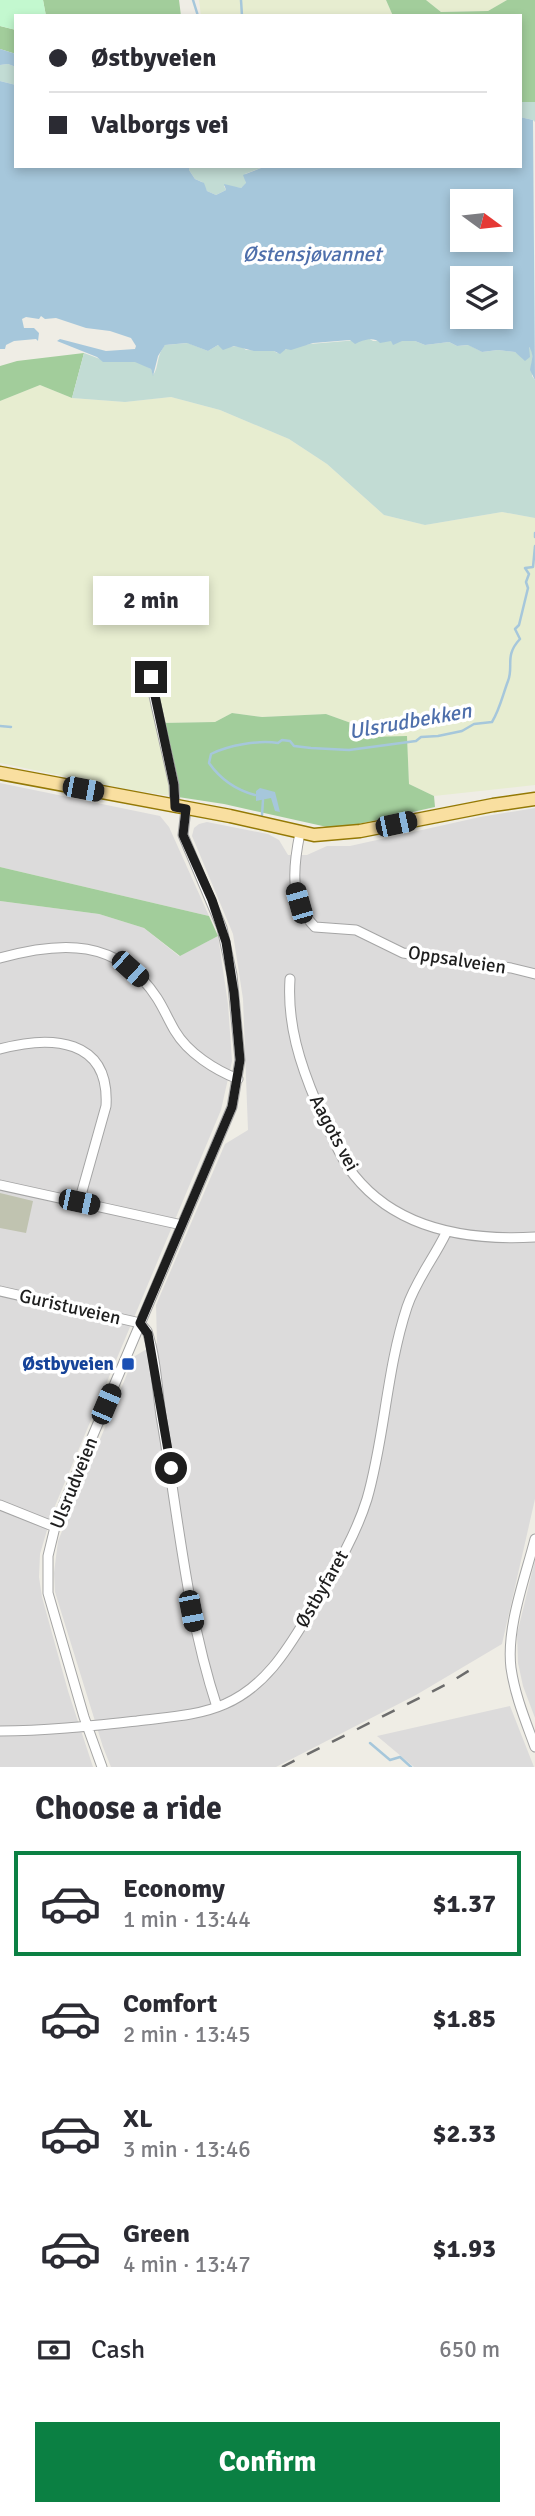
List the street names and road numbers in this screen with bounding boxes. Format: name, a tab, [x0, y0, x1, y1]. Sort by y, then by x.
street label: Oppsalveien	[406, 940, 508, 980]
street label: Aagots vei	[304, 1091, 364, 1175]
street label: Guristuveien	[17, 1284, 123, 1330]
street label: Ulsrudveien	[45, 1434, 103, 1532]
street label: Østbyfaret	[290, 1546, 354, 1632]

